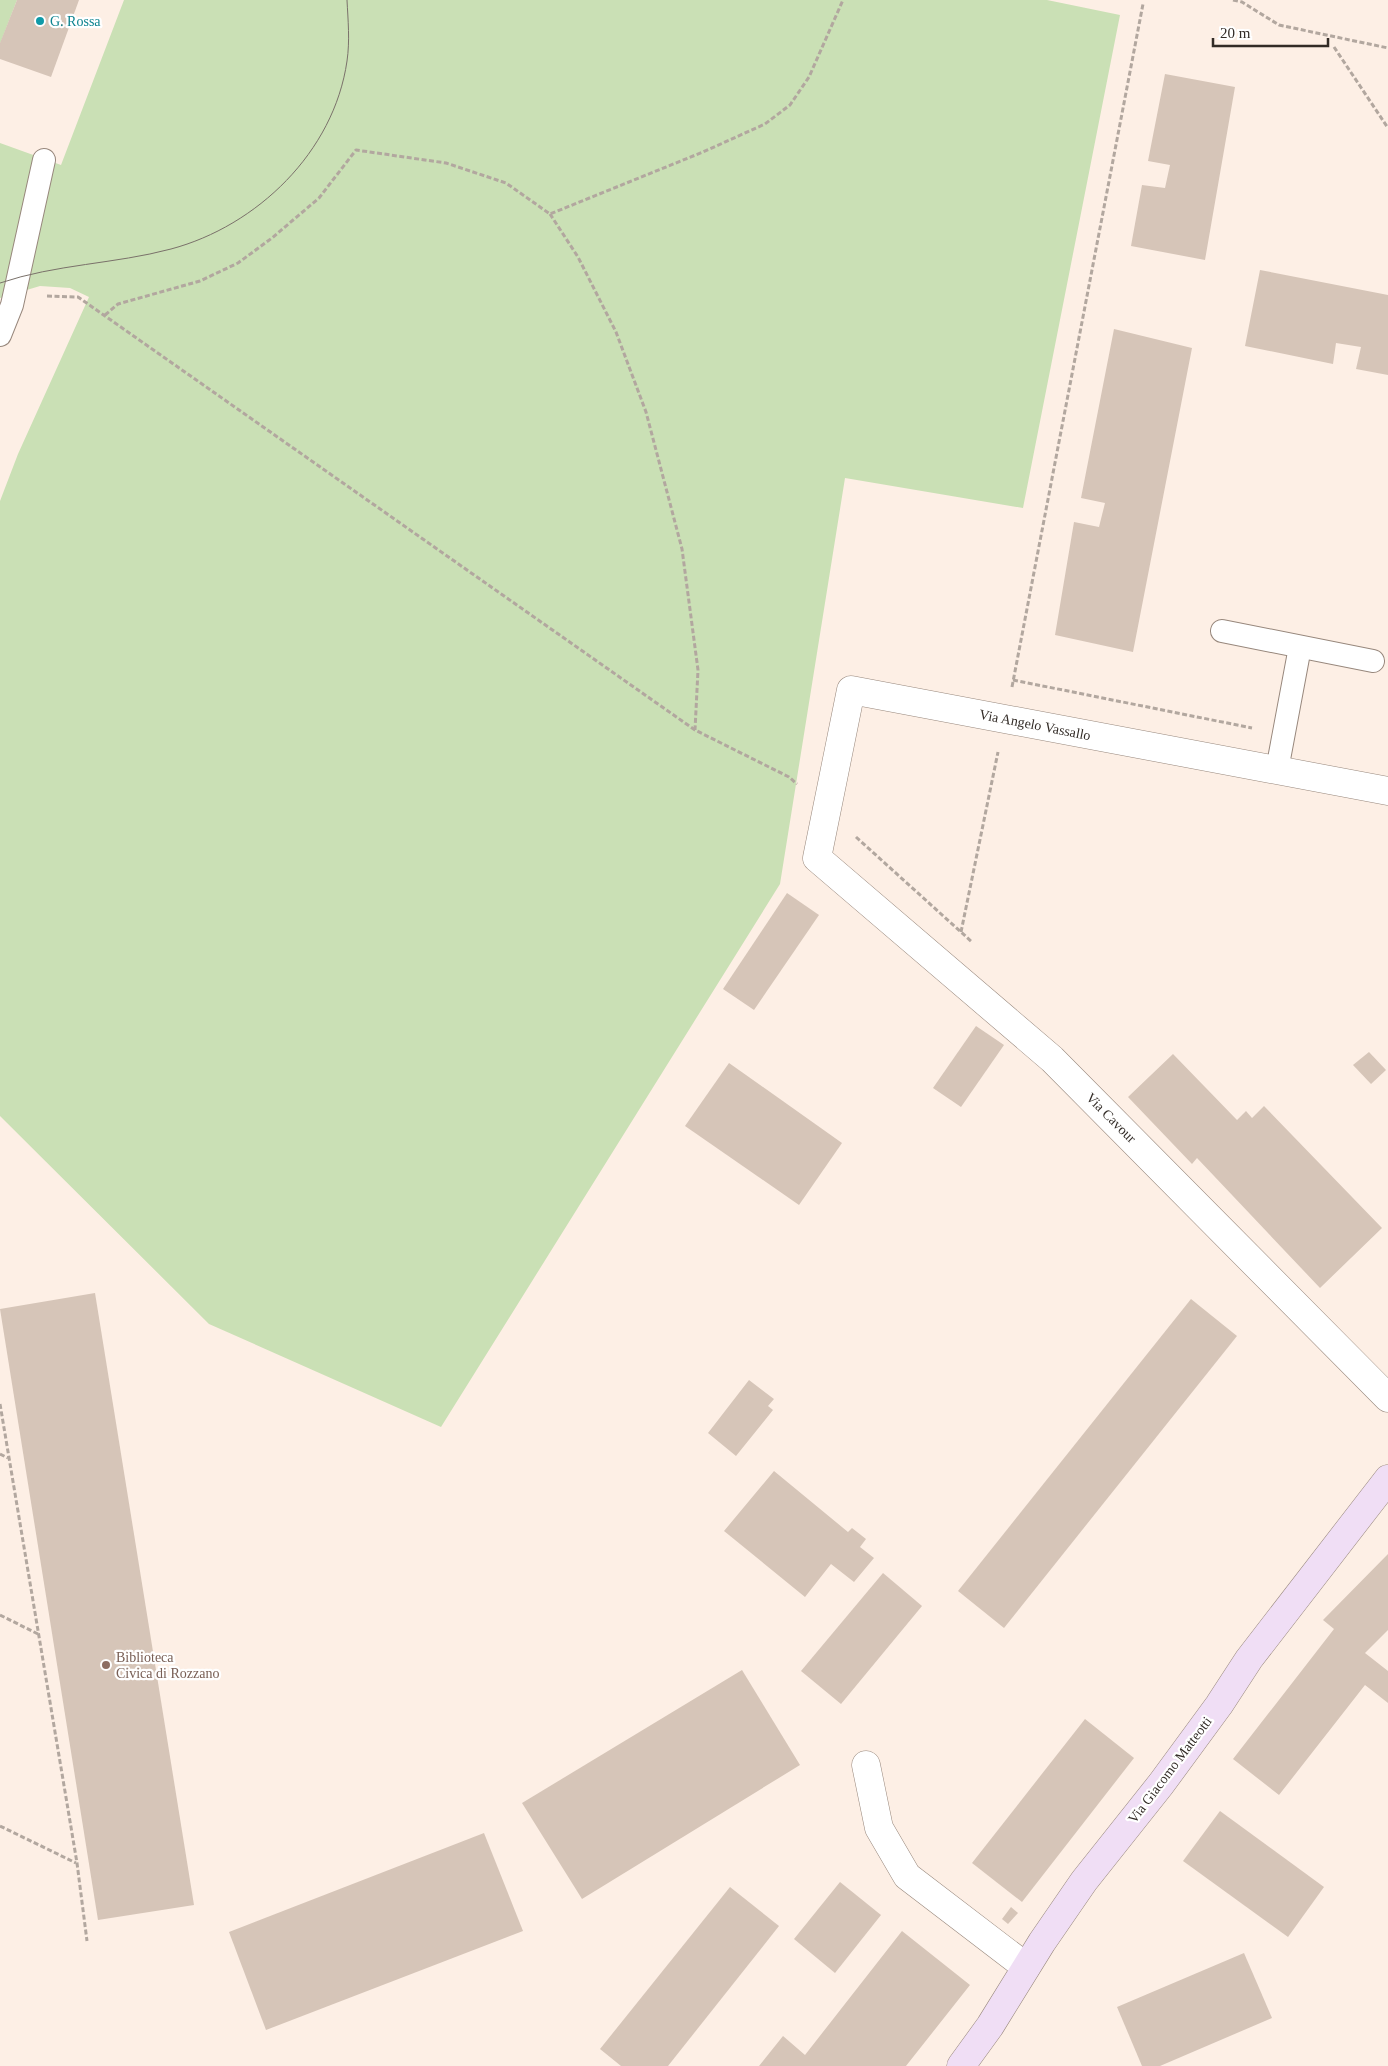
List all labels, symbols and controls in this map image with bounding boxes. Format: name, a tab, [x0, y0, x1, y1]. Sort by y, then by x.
place label: G. Rossa	[50, 14, 101, 29]
marker: G. Rossa	[34, 15, 46, 27]
scale bar	[1213, 15, 1328, 47]
text: 20 m	[1220, 25, 1251, 41]
street label: Via Angelo Vassallo	[978, 707, 1092, 743]
street label: Via Cavour	[1083, 1090, 1139, 1146]
place label: Biblioteca Civica di Rozzano	[116, 1650, 219, 1681]
marker: Biblioteca Civica di Rozzano	[100, 1659, 112, 1671]
street label: Via Giacomo Matteotti	[1125, 1714, 1215, 1826]

